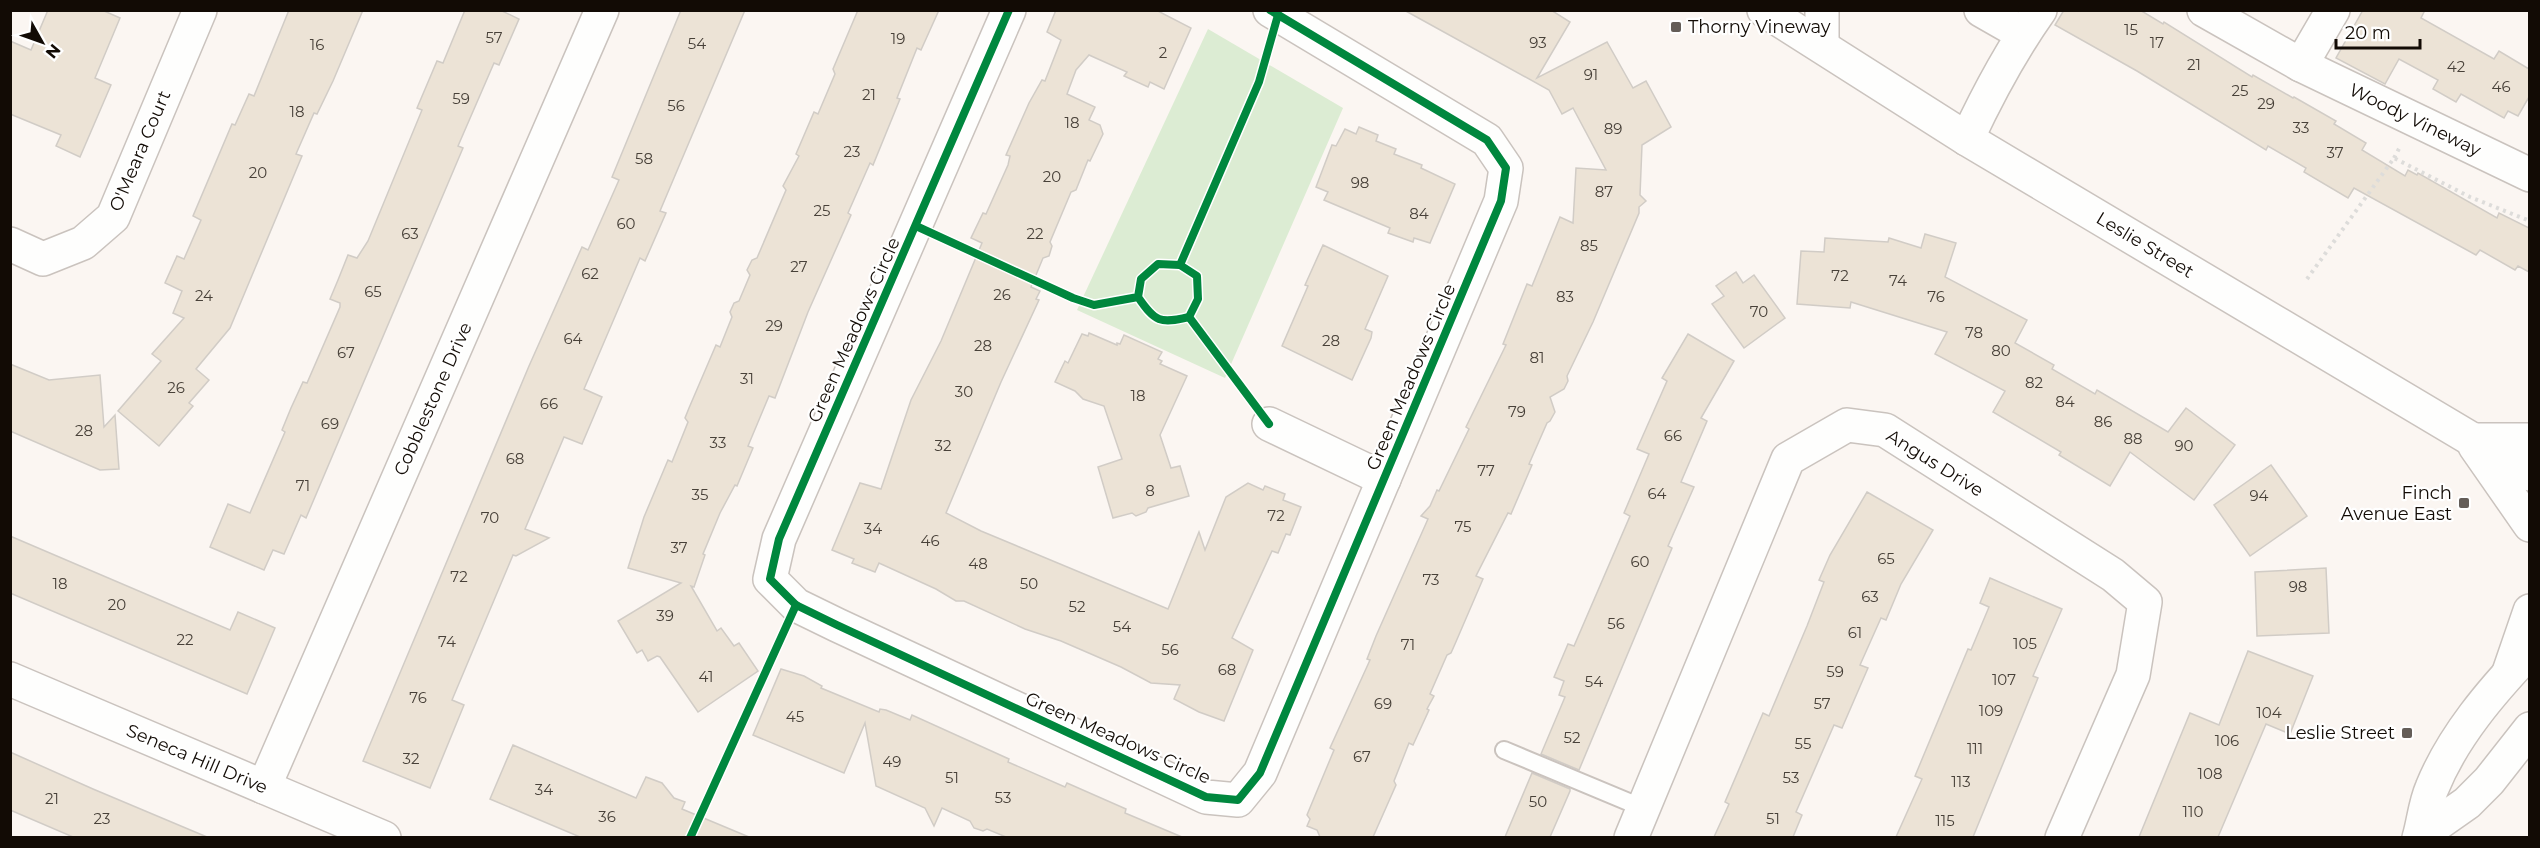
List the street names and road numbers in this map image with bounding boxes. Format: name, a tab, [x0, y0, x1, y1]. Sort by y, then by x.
street label: Woody Vineway	[2346, 79, 2485, 161]
street label: O'Meara Court	[105, 87, 175, 215]
street label: Leslie Street	[2092, 207, 2198, 283]
street label: Green Meadows Circle	[803, 234, 905, 426]
street label: Green Meadows Circle	[1362, 280, 1460, 474]
street label: Cobblestone Drive	[389, 319, 477, 479]
street label: Angus Drive	[1882, 424, 1988, 502]
street label: Green Meadows Circle	[1022, 687, 1214, 789]
street label: Seneca Hill Drive	[123, 719, 271, 799]

